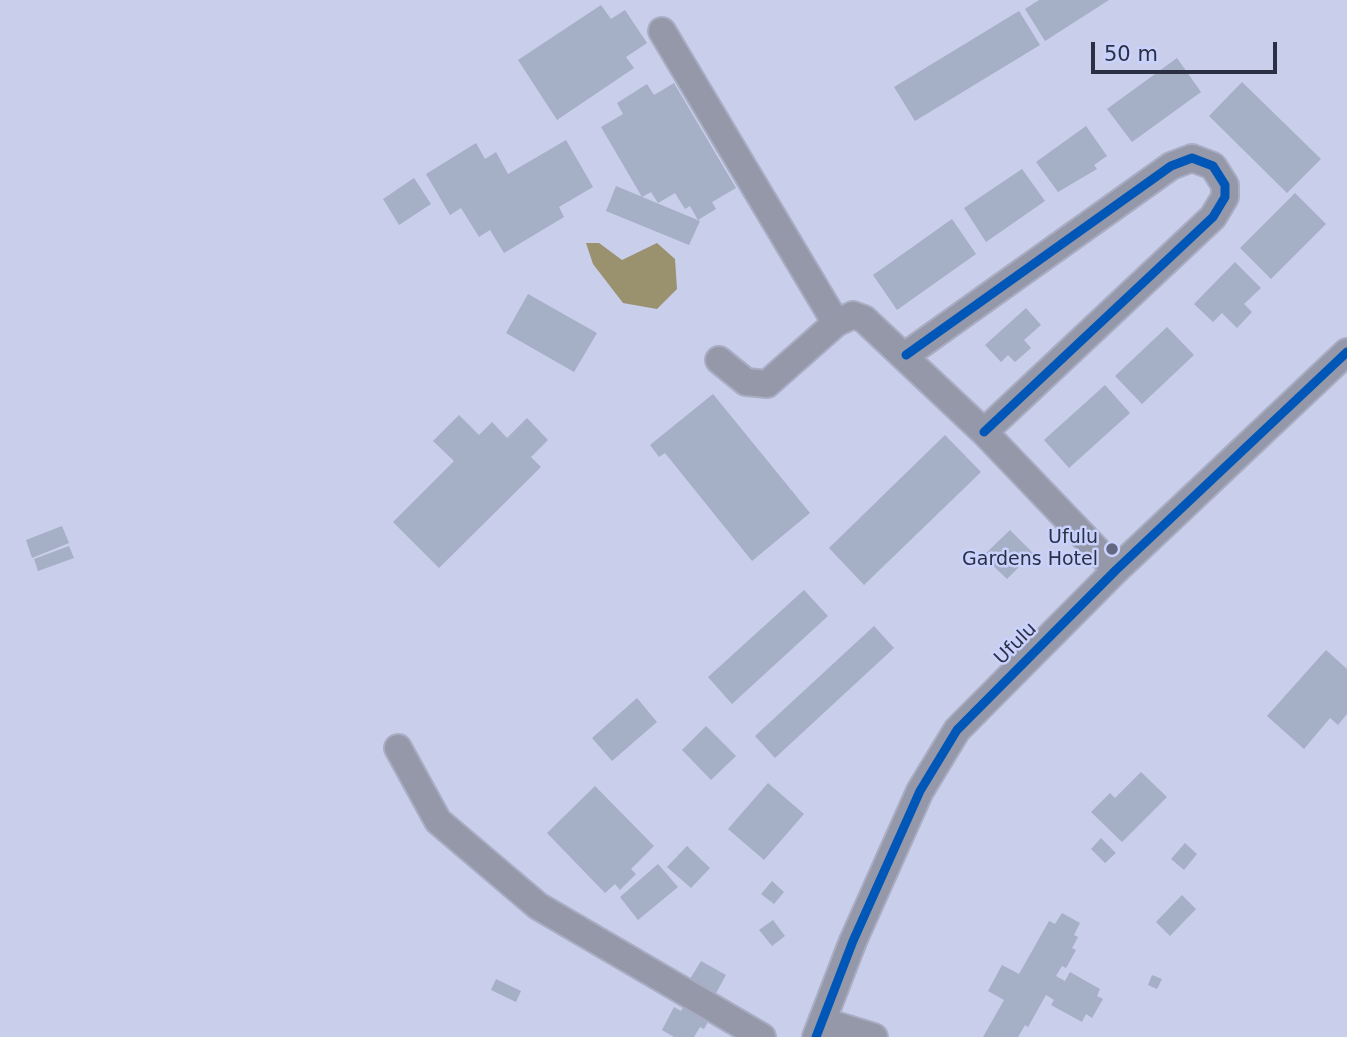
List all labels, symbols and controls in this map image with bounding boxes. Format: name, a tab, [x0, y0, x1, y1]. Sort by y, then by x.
scale bar	[1095, 28, 1280, 72]
text: 50 m	[1104, 42, 1158, 66]
place label: Ufulu Gardens Hotel	[962, 527, 1098, 571]
marker: Ufulu Gardens Hotel	[1104, 541, 1120, 557]
street label: Ufulu	[990, 618, 1042, 670]

